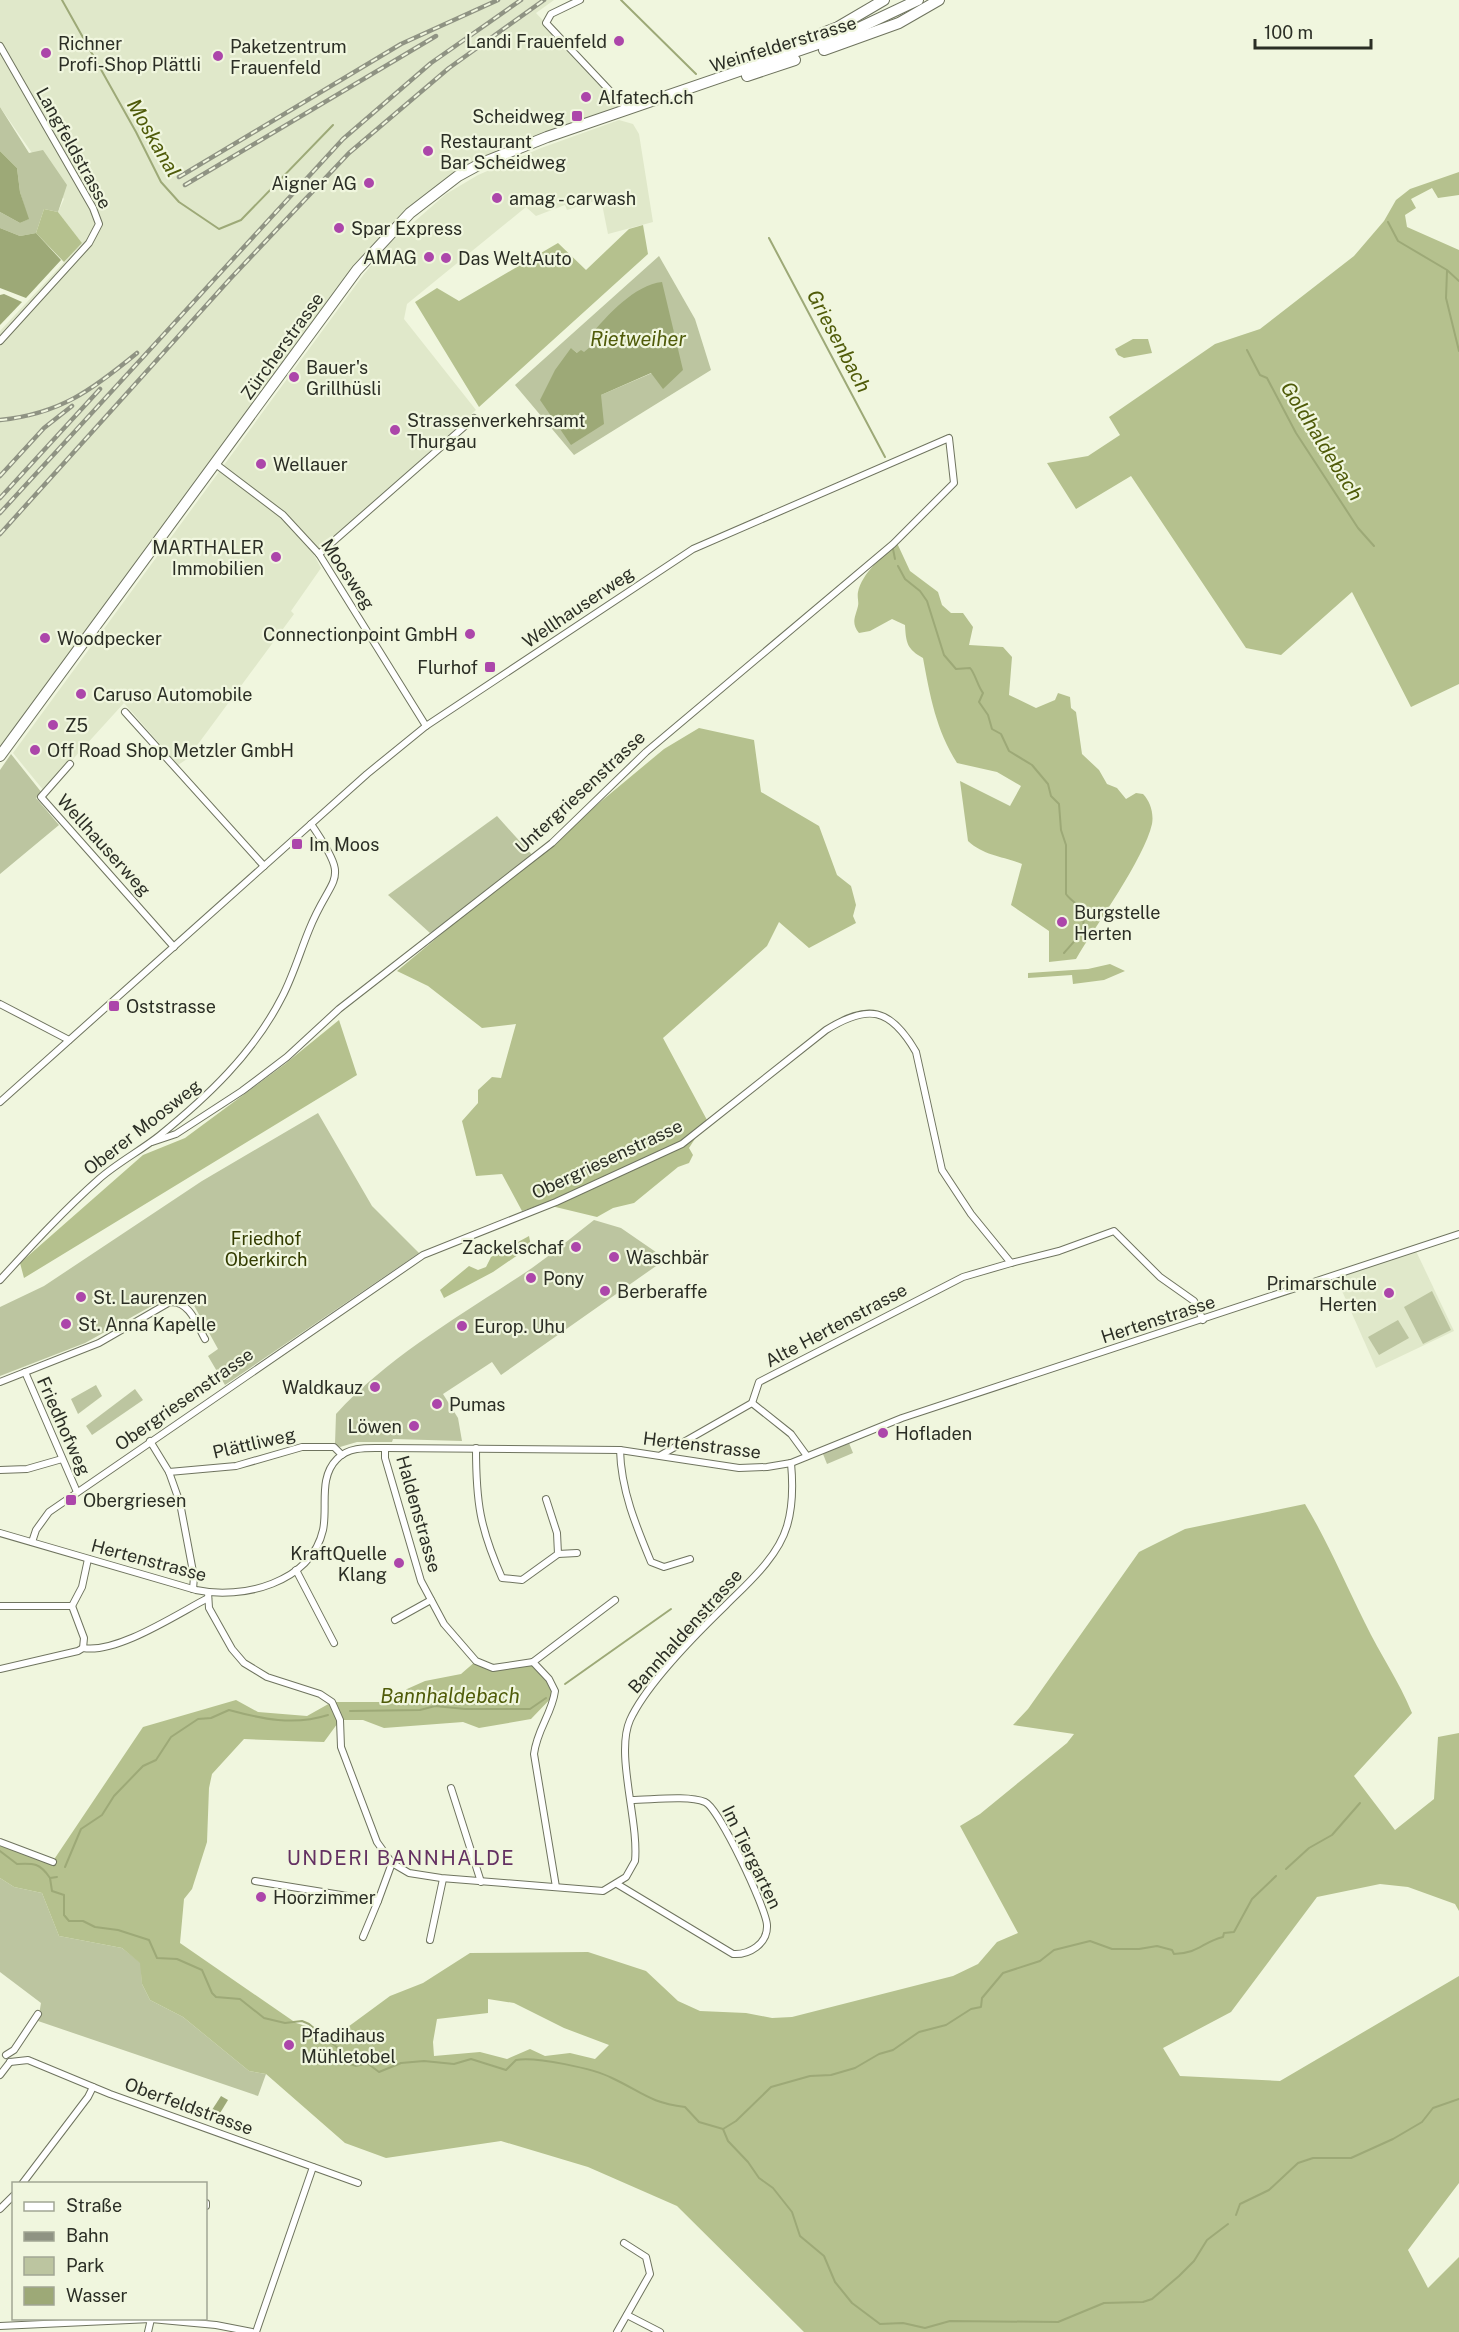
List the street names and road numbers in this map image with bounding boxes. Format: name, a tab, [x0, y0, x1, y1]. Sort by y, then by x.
street label: Weinfelderstrasse	[707, 12, 859, 76]
street label: Langfeldstrasse	[32, 84, 116, 212]
street label: Zürcherstrasse	[236, 288, 328, 404]
street label: Moosweg	[317, 535, 379, 613]
street label: Wellhauserweg	[518, 562, 638, 652]
street label: Untergriesenstrasse	[511, 726, 649, 858]
street label: Wellhauserweg	[53, 790, 155, 900]
street label: Oberer Moosweg	[79, 1075, 205, 1179]
street label: Obergriesenstrasse	[528, 1115, 686, 1203]
street label: Alte Hertenstrasse	[762, 1279, 910, 1371]
street label: Hertenstrasse	[1098, 1291, 1218, 1347]
street label: Obergriesenstrasse	[111, 1343, 257, 1455]
street label: Friedhofweg	[33, 1373, 95, 1479]
street label: Plättliweg	[210, 1423, 298, 1463]
street label: Hertenstrasse	[642, 1427, 762, 1463]
street label: Haldenstrasse	[392, 1453, 446, 1575]
street label: Hertenstrasse	[89, 1534, 209, 1586]
street label: Bannhaldenstrasse	[624, 1564, 746, 1698]
street label: Im Tiergarten	[718, 1802, 786, 1912]
street label: Oberfeldstrasse	[122, 2073, 256, 2139]

